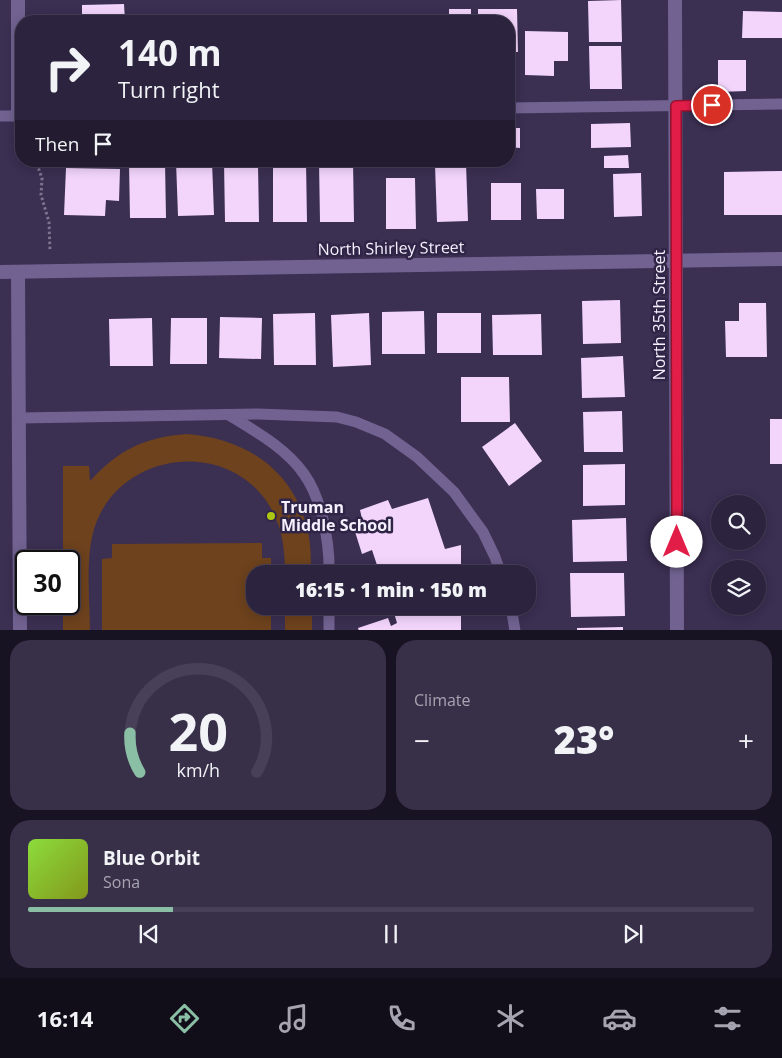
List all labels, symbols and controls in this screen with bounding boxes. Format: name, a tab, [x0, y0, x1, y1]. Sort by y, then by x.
text: 140 m	[118, 29, 222, 76]
icon: right	[35, 35, 100, 100]
text: Turn right	[118, 74, 220, 104]
pin	[691, 84, 733, 126]
icon: arrive	[698, 91, 726, 119]
icon: arrive	[89, 130, 117, 158]
text: Then	[35, 131, 79, 157]
street label: North Shirley Street	[317, 236, 465, 260]
street label: North 35th Street	[648, 249, 670, 380]
map controls	[711, 495, 766, 615]
button: search	[711, 495, 766, 550]
place label: Truman Middle School	[281, 496, 392, 536]
marker: Truman Middle School	[265, 510, 277, 522]
position arrow	[650, 515, 702, 567]
speed limit sign: 30	[15, 550, 80, 615]
button: layers	[711, 560, 766, 615]
text: 16:15 · 1 min · 150 m	[295, 577, 487, 603]
text: Climate	[414, 689, 471, 711]
text: 20	[168, 695, 228, 766]
text: 23°	[554, 713, 614, 765]
text: −	[414, 721, 430, 759]
text: +	[738, 721, 754, 759]
text: km/h	[176, 758, 220, 782]
text: Blue Orbit	[103, 845, 200, 871]
text: Sona	[103, 871, 140, 893]
icon: previous	[135, 920, 163, 948]
icon: pause	[377, 920, 405, 948]
icon: next	[619, 920, 647, 948]
icon: directions	[167, 1001, 202, 1036]
icon: music	[276, 1001, 311, 1036]
icon: phone	[384, 1001, 419, 1036]
icon: climate	[493, 1001, 528, 1036]
icon: car	[602, 1001, 637, 1036]
icon: filters	[710, 1001, 745, 1036]
text: 16:14	[37, 1003, 93, 1033]

